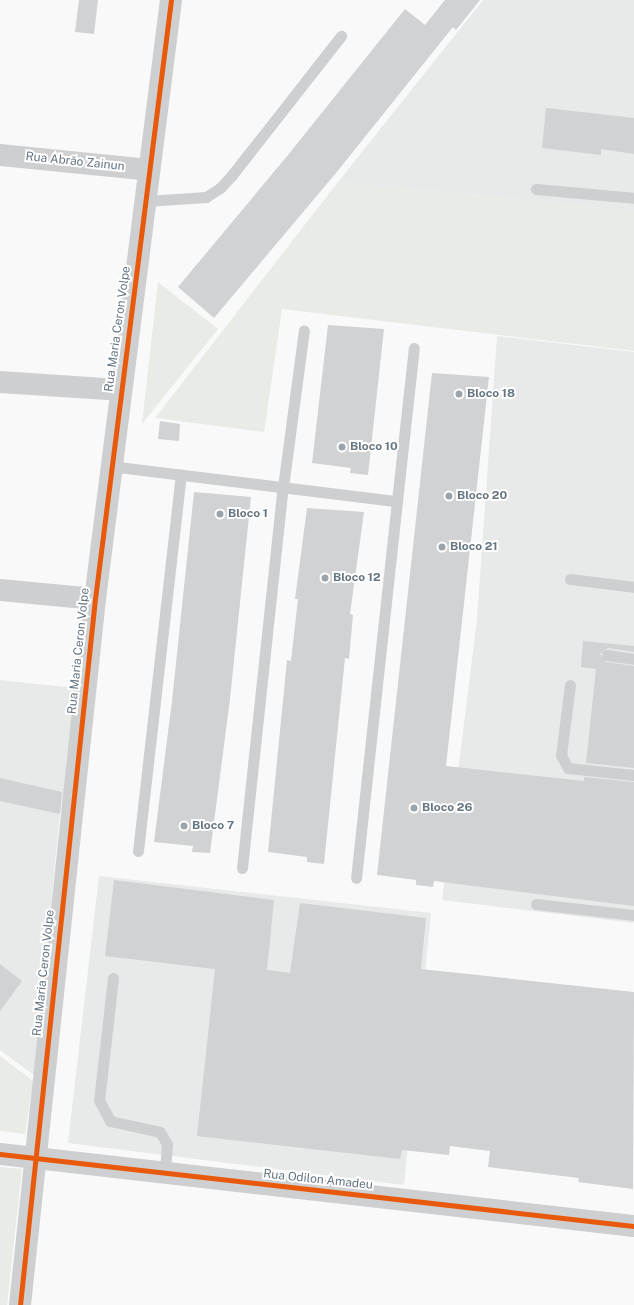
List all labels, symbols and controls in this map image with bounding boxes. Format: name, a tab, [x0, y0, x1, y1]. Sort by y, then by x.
street label: Rua Abrão Zainun	[25, 150, 125, 174]
street label: Rua Maria Ceron Volpe	[102, 265, 134, 393]
place label: Bloco 18	[467, 387, 515, 401]
marker: Bloco 18	[454, 389, 464, 399]
place label: Bloco 10	[350, 440, 398, 454]
marker: Bloco 10	[337, 442, 347, 452]
place label: Bloco 20	[457, 489, 507, 503]
marker: Bloco 20	[444, 491, 454, 501]
place label: Bloco 1	[228, 507, 268, 521]
marker: Bloco 1	[215, 509, 225, 519]
place label: Bloco 21	[450, 540, 498, 554]
marker: Bloco 21	[437, 542, 447, 552]
place label: Bloco 12	[333, 571, 381, 585]
marker: Bloco 12	[320, 573, 330, 583]
street label: Rua Maria Ceron Volpe	[65, 587, 93, 715]
place label: Bloco 26	[422, 801, 472, 815]
marker: Bloco 26	[409, 803, 419, 813]
place label: Bloco 7	[192, 819, 234, 833]
marker: Bloco 7	[179, 821, 189, 831]
street label: Rua Maria Ceron Volpe	[30, 909, 58, 1037]
street label: Rua Odilon Amadeu	[263, 1167, 373, 1193]

